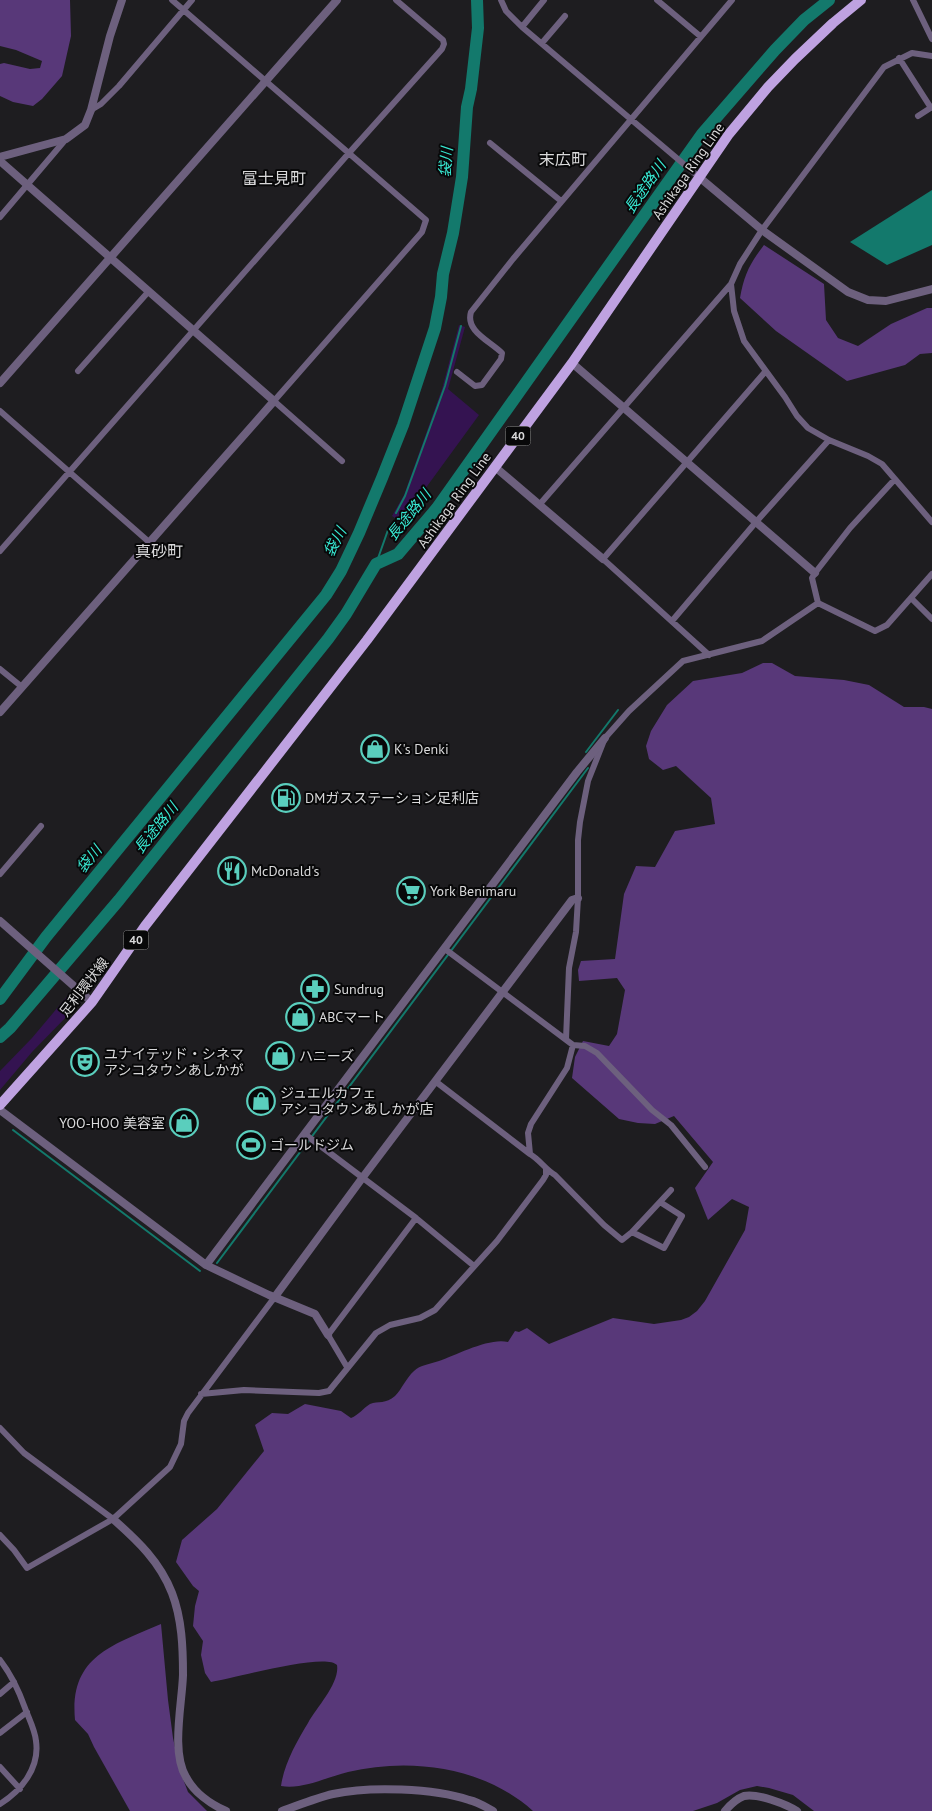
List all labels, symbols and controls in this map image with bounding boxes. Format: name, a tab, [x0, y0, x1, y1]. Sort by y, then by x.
street label: Ashikaga Ring Line	[648, 119, 728, 223]
water label: 袋川	[435, 144, 456, 178]
district label: 末広町	[539, 149, 587, 169]
water label: 長途路川	[620, 155, 671, 217]
district label: 富士見町	[242, 168, 306, 188]
road number: 40	[506, 426, 530, 446]
street label: Ashikaga Ring Line	[413, 449, 495, 551]
water label: 長途路川	[382, 484, 436, 544]
water label: 袋川	[319, 522, 351, 559]
district label: 真砂町	[135, 541, 183, 561]
shop icon: K's Denki	[360, 734, 390, 764]
place label: K's Denki	[394, 740, 449, 758]
fuel station icon: DMガスステーション足利店	[271, 783, 301, 813]
place label: DMガスステーション足利店	[305, 789, 479, 807]
water label: 長途路川	[129, 797, 183, 857]
water label: 袋川	[72, 840, 107, 876]
restaurant icon: McDonald's	[217, 856, 247, 886]
place label: McDonald's	[251, 862, 319, 880]
supermarket icon: York Benimaru	[396, 876, 426, 906]
place label: York Benimaru	[430, 882, 516, 900]
road number: 40	[124, 930, 148, 950]
street label: 足利環状線	[55, 954, 113, 1020]
pharmacy icon: Sundrug	[300, 974, 330, 1004]
place label: Sundrug	[334, 980, 384, 998]
shop icon: ABCマート	[285, 1002, 315, 1032]
place label: ABCマート	[319, 1008, 385, 1026]
shop icon: ハニーズ	[265, 1041, 295, 1071]
place label: ユナイテッド・シネマ アシコタウンあしかが	[104, 1045, 244, 1079]
theatre icon: ユナイテッド・シネマ アシコタウンあしかが	[70, 1047, 100, 1077]
place label: ハニーズ	[299, 1047, 354, 1065]
place label: ジュエルカフェ アシコタウンあしかが店	[280, 1084, 433, 1118]
shop icon: ジュエルカフェ アシコタウンあしかが店	[246, 1086, 276, 1116]
shop icon: YOO-HOO 美容室	[169, 1108, 199, 1138]
place label: YOO-HOO 美容室	[59, 1114, 165, 1132]
sports icon: ゴールドジム	[236, 1130, 266, 1160]
place label: ゴールドジム	[270, 1136, 354, 1154]

